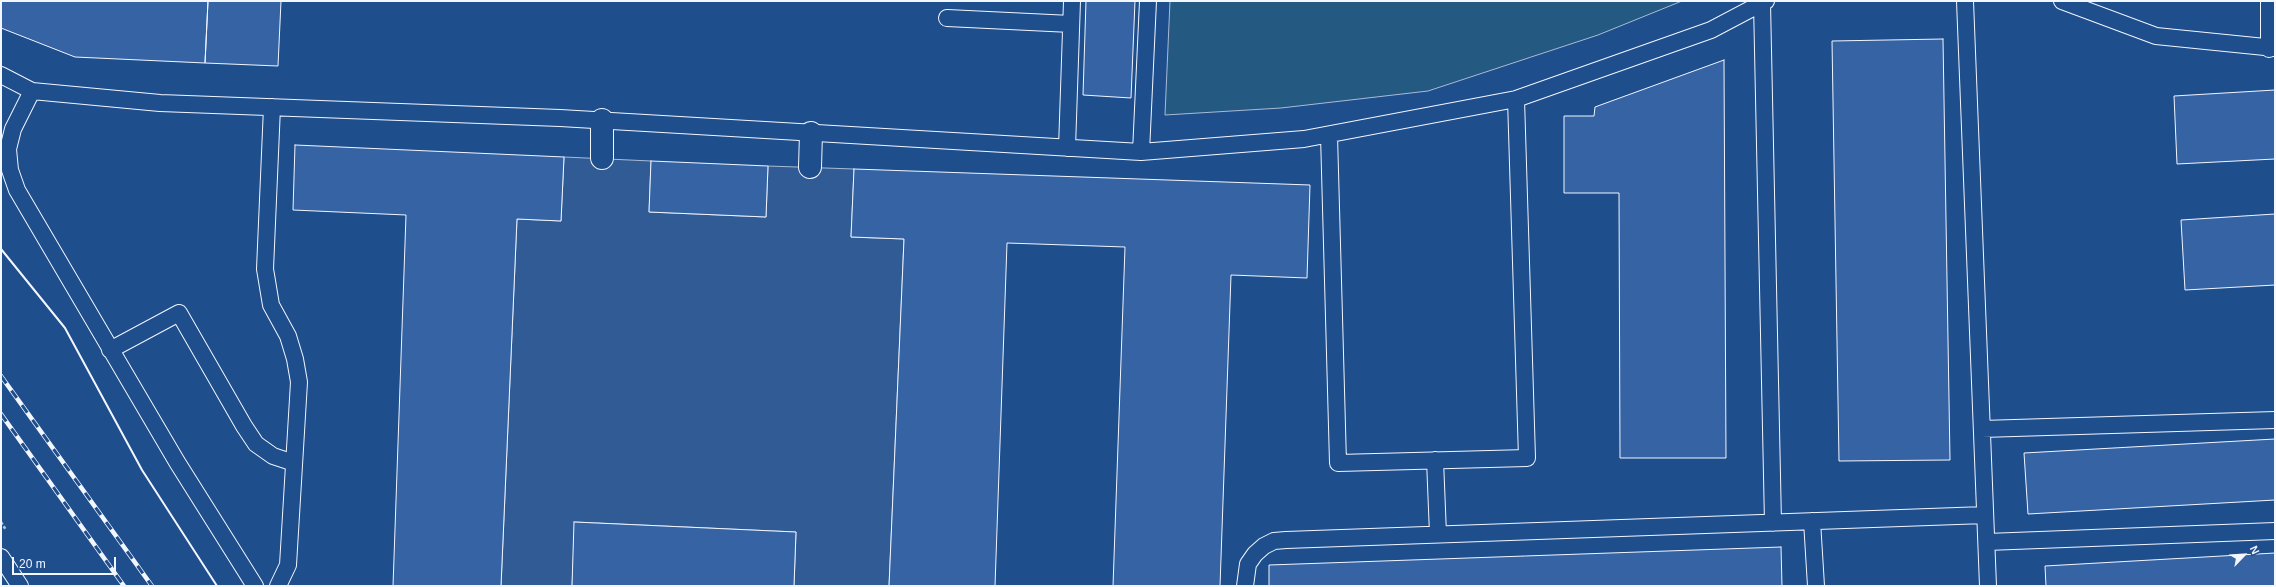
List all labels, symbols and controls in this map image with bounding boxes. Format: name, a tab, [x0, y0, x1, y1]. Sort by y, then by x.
north arrow	[2224, 535, 2264, 575]
text: N	[2248, 544, 2262, 556]
scale bar	[14, 549, 118, 575]
text: 20 m	[19, 557, 46, 571]

